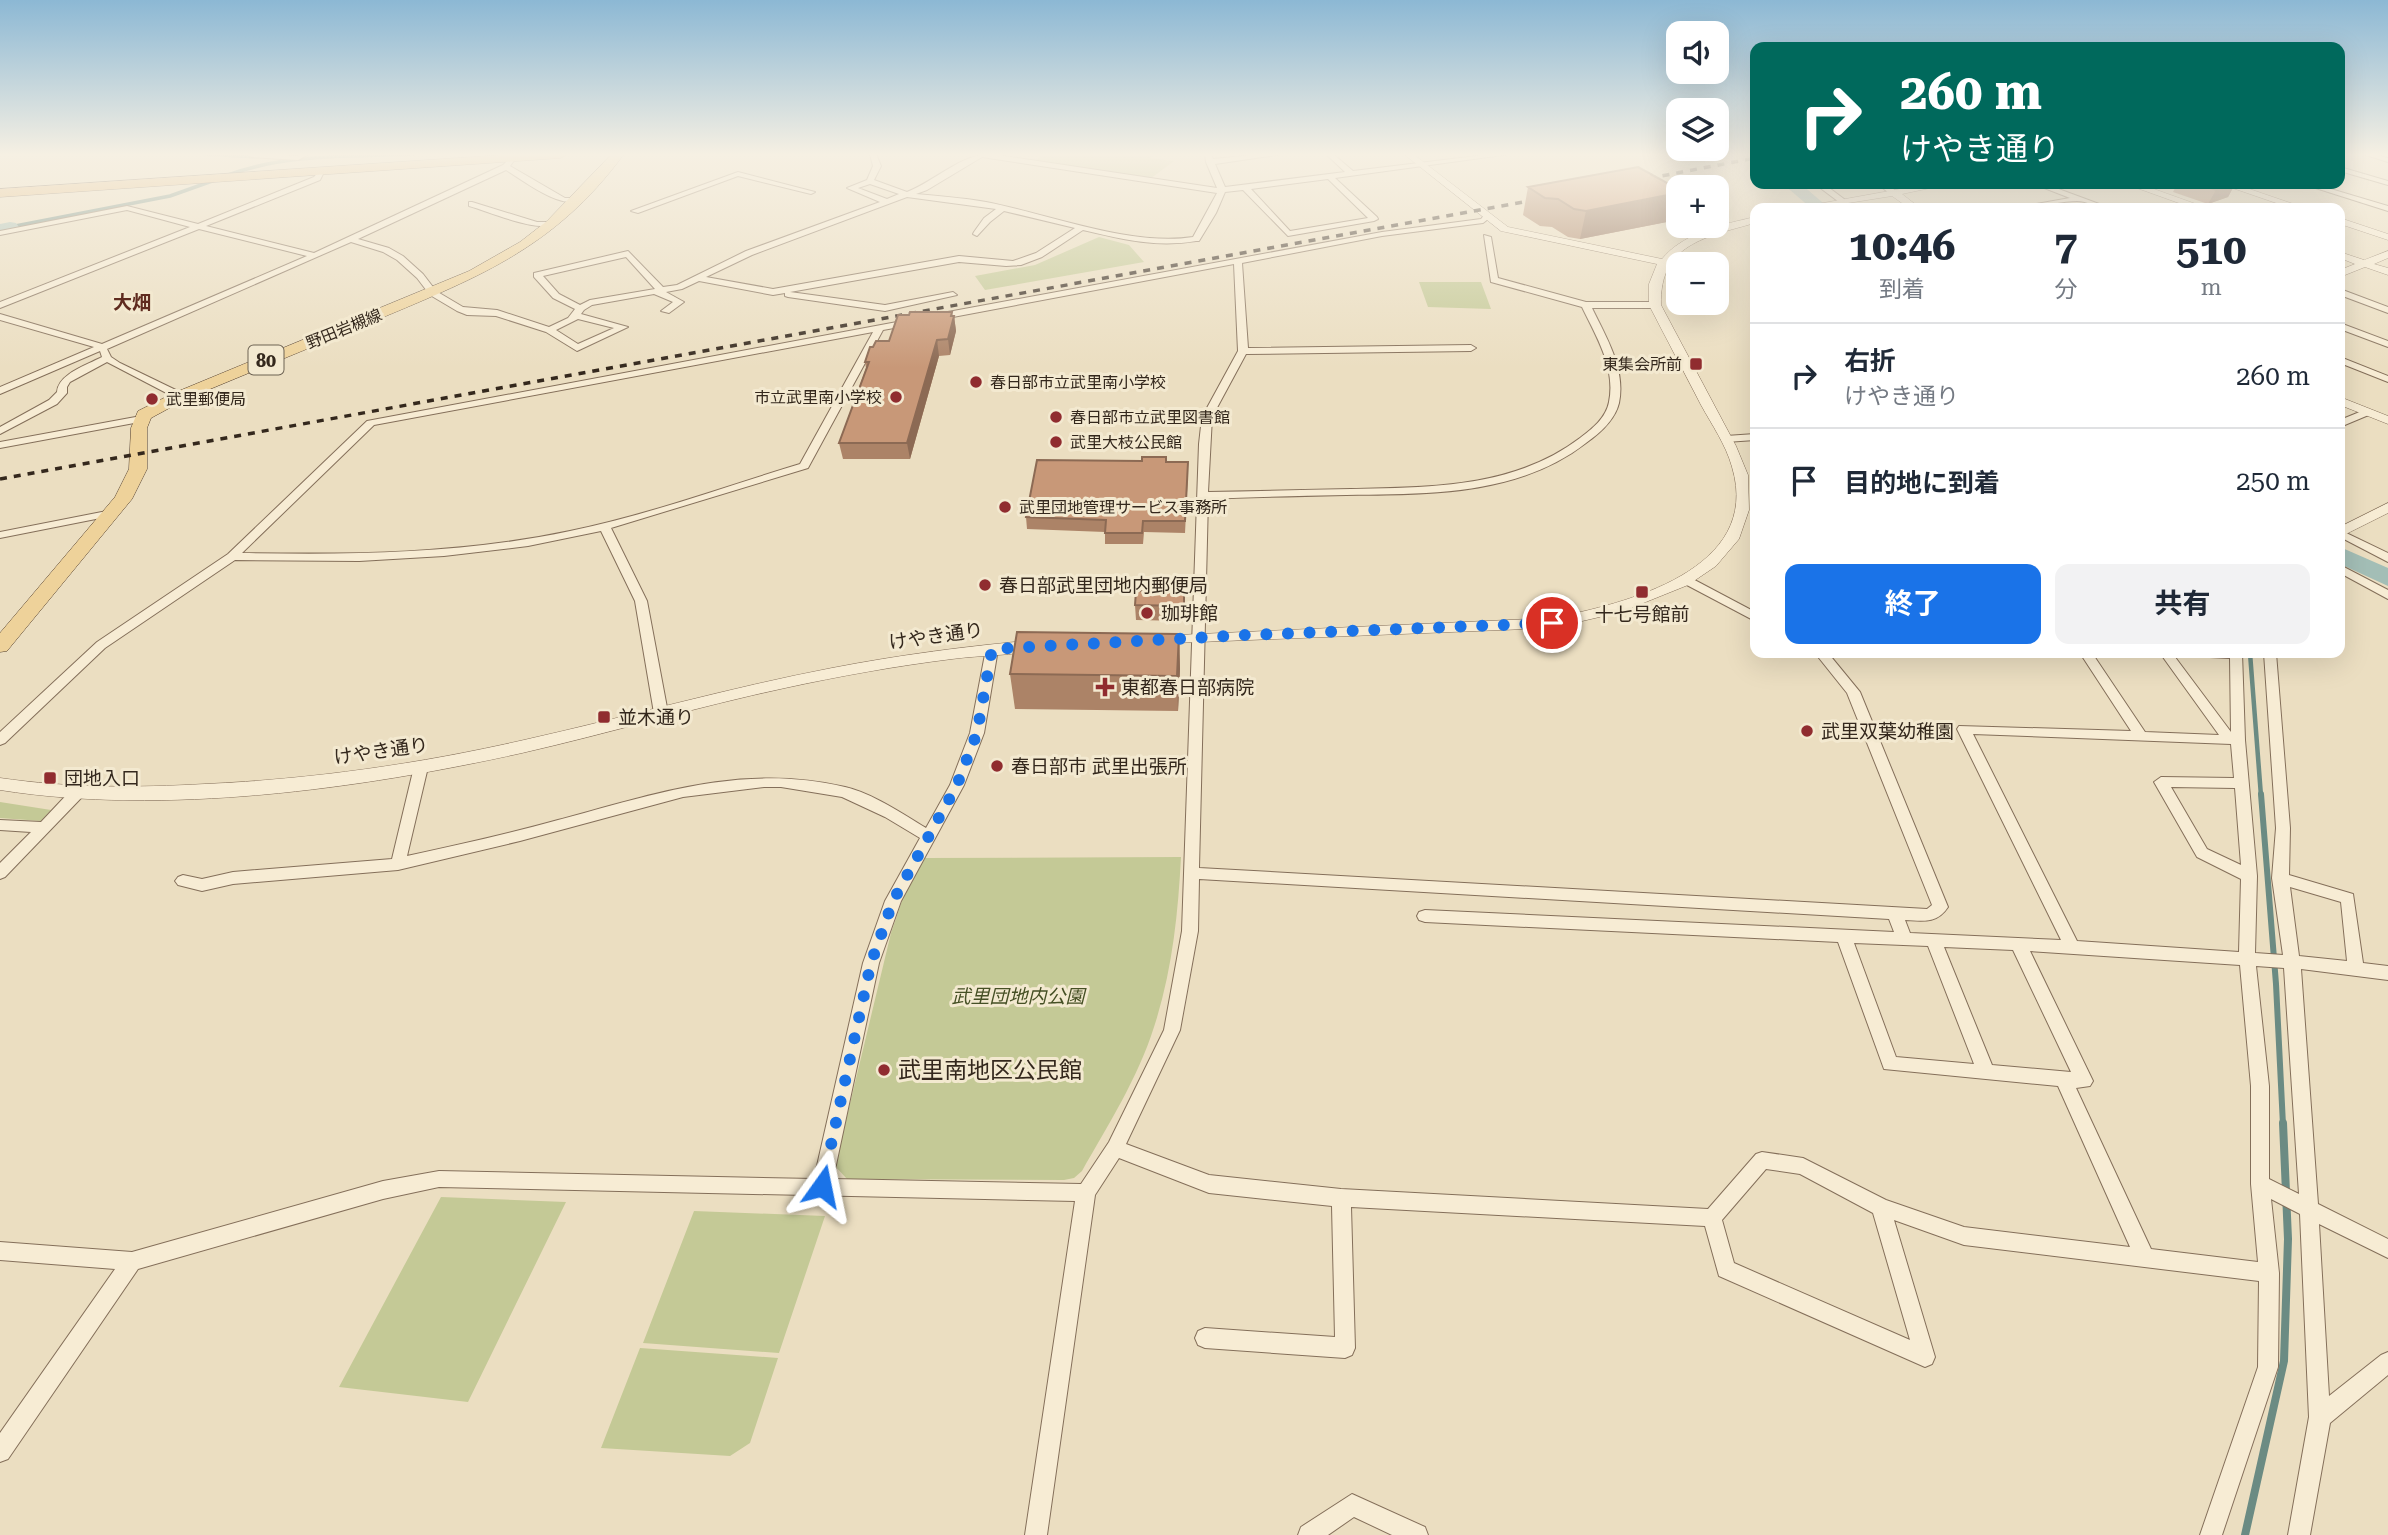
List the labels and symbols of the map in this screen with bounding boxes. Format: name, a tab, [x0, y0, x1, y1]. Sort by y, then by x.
district label: 大畑	[113, 291, 151, 314]
street label: 野田岩槻線	[303, 305, 385, 353]
road number: 80	[248, 346, 284, 374]
place label: 東集会所前	[1602, 355, 1682, 374]
marker: 東集会所前	[1688, 356, 1704, 372]
place label: 春日部市立武里南小学校	[990, 373, 1166, 392]
marker: 春日部市立武里南小学校	[968, 374, 984, 390]
place label: 市立武里南小学校	[754, 388, 882, 407]
marker: 市立武里南小学校	[888, 389, 904, 405]
place label: 武里郵便局	[166, 390, 246, 409]
marker: 武里郵便局	[144, 391, 160, 407]
place label: 春日部市立武里図書館	[1070, 408, 1230, 427]
marker: 春日部市立武里図書館	[1048, 409, 1064, 425]
place label: 武里大枝公民館	[1070, 433, 1182, 452]
marker: 武里大枝公民館	[1048, 434, 1064, 450]
place label: 武里団地管理サービス事務所	[1019, 498, 1227, 517]
marker: 武里団地管理サービス事務所	[997, 499, 1013, 515]
place label: 春日部武里団地内郵便局	[999, 574, 1208, 597]
marker: 春日部武里団地内郵便局	[977, 577, 993, 593]
marker: 十七号館前	[1634, 584, 1650, 600]
pin	[1522, 593, 1582, 653]
place label: 珈琲館	[1161, 602, 1218, 625]
place label: 十七号館前	[1594, 603, 1690, 626]
marker: 珈琲館	[1139, 605, 1155, 621]
street label: けやき通り	[887, 618, 985, 654]
place label: 東都春日部病院	[1121, 676, 1254, 699]
marker: 東都春日部病院	[1095, 677, 1115, 697]
place label: 並木通り	[618, 706, 694, 729]
marker: 並木通り	[596, 709, 612, 725]
place label: 武里双葉幼稚園	[1821, 720, 1954, 743]
marker: 武里双葉幼稚園	[1799, 723, 1815, 739]
street label: けやき通り	[332, 733, 430, 769]
place label: 春日部市 武里出張所	[1011, 755, 1187, 778]
marker: 春日部市 武里出張所	[989, 758, 1005, 774]
place label: 団地入口	[64, 767, 140, 790]
marker: 団地入口	[42, 770, 58, 786]
park label: 武里団地内公園	[951, 985, 1087, 1008]
place label: 武里南地区公民館	[898, 1057, 1082, 1084]
marker: 武里南地区公民館	[876, 1062, 892, 1078]
position arrow	[785, 1149, 859, 1223]

